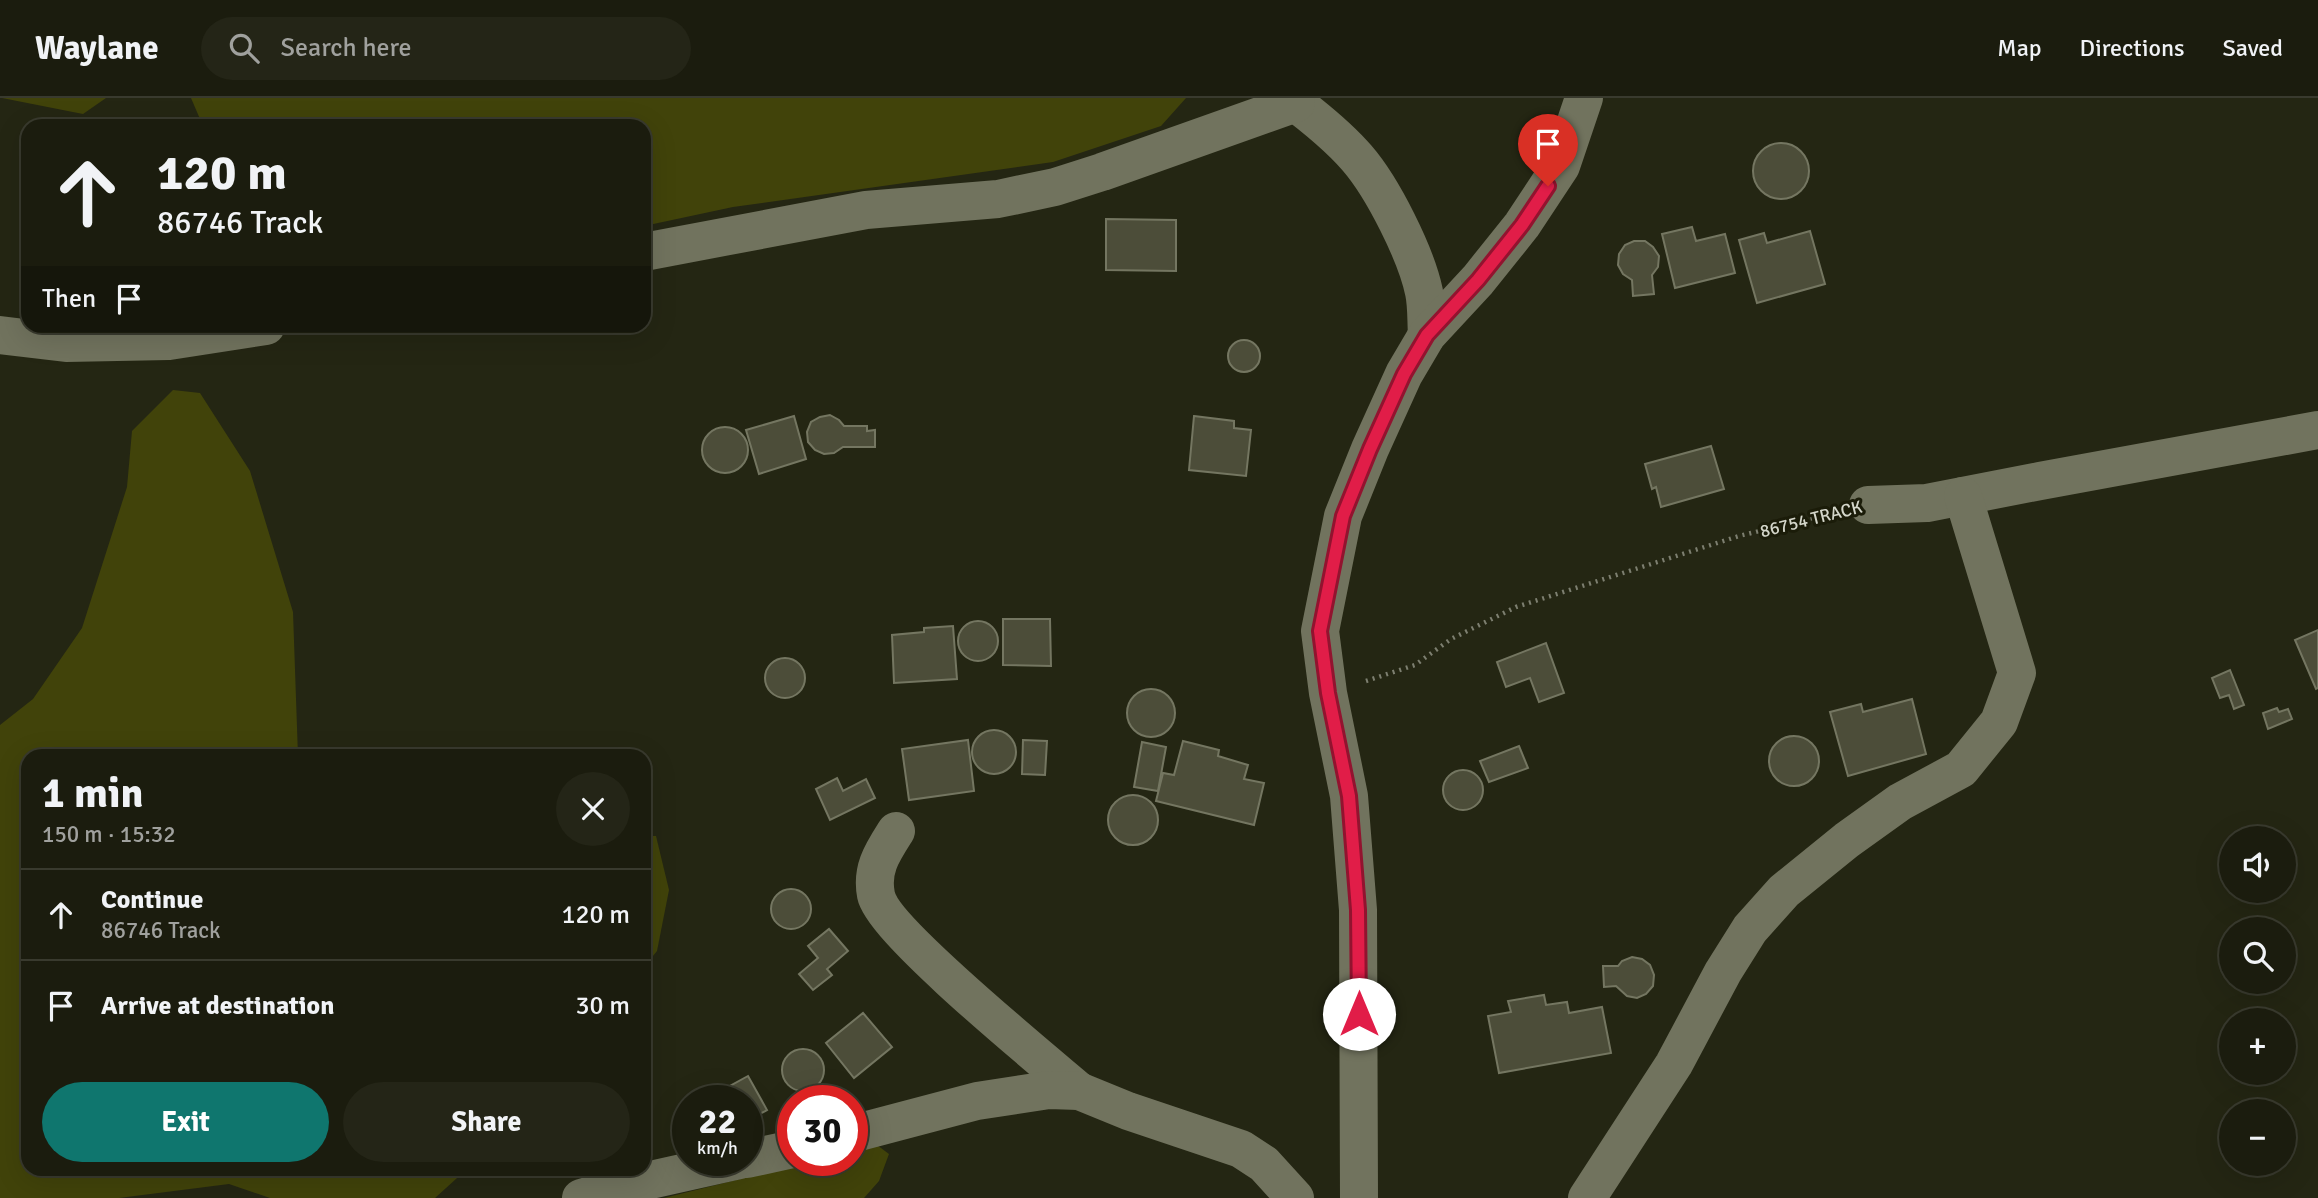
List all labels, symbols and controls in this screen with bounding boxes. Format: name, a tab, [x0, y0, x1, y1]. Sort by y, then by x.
search box	[201, 17, 691, 80]
text: Waylane	[35, 28, 159, 69]
icon: search	[225, 29, 263, 67]
text: Search here	[281, 32, 412, 64]
text: Map	[1997, 33, 2042, 63]
text: Directions	[2080, 33, 2185, 63]
text: Saved	[2223, 33, 2283, 63]
pin	[1518, 114, 1578, 186]
icon: arrive	[1529, 125, 1567, 163]
text: 120 m	[157, 143, 287, 203]
icon: ahead	[42, 147, 133, 238]
text: 86746 Track	[157, 203, 323, 242]
icon: arrive	[110, 280, 148, 318]
text: Then	[42, 283, 96, 315]
street label: 86754 TRACK	[1758, 496, 1865, 542]
text: 1 min	[42, 768, 143, 819]
button: close	[556, 772, 630, 846]
text: 150 m · 15:32	[42, 820, 176, 849]
map controls	[2219, 826, 2296, 1176]
button: sound	[2219, 826, 2296, 903]
text: Continue	[101, 884, 203, 916]
icon: ahead	[42, 896, 80, 934]
text: 120 m	[561, 899, 630, 931]
text: 86746 Track	[101, 916, 221, 945]
button: search	[2219, 917, 2296, 994]
position arrow	[1322, 977, 1396, 1051]
icon: arrive	[42, 987, 80, 1025]
text: Arrive at destination	[101, 990, 334, 1022]
text: 30 m	[575, 990, 630, 1022]
button: +	[2219, 1008, 2296, 1085]
button: Exit	[42, 1082, 329, 1162]
button: Share	[343, 1082, 630, 1162]
speed limit sign: 30	[777, 1085, 868, 1176]
button: −	[2219, 1099, 2296, 1176]
text: 22	[699, 1100, 736, 1143]
text: km/h	[697, 1137, 738, 1159]

